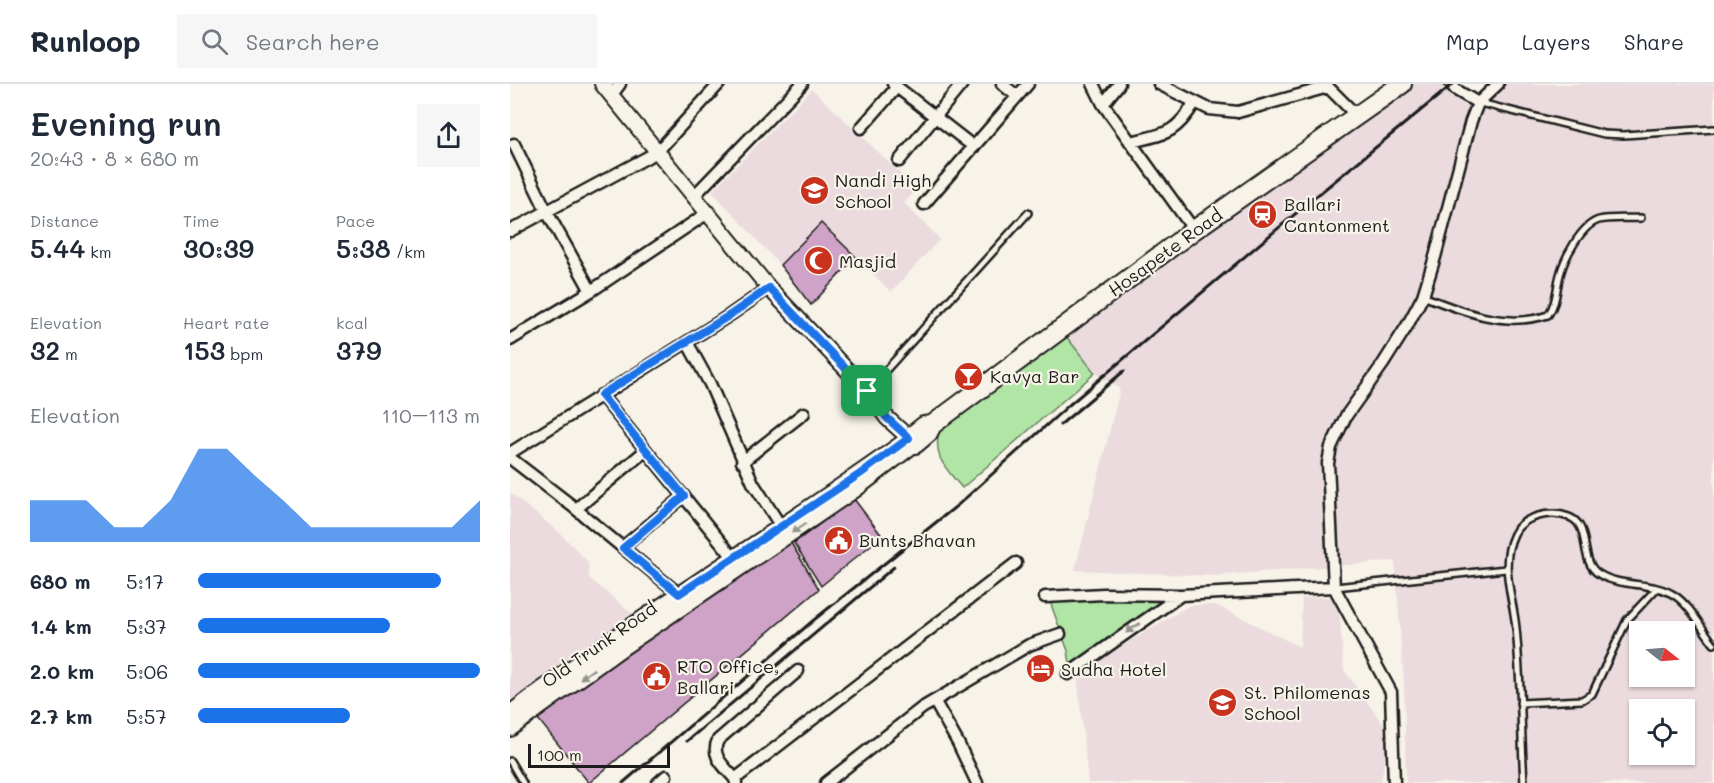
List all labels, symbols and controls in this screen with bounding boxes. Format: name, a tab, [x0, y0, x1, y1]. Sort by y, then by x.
search box	[177, 14, 597, 68]
text: Runloop	[30, 23, 141, 59]
icon: search	[198, 25, 231, 58]
text: Search here	[246, 27, 380, 56]
text: Map	[1446, 28, 1489, 55]
text: Layers	[1522, 28, 1591, 55]
text: Share	[1624, 28, 1684, 55]
text: Evening run	[30, 101, 222, 144]
button: share	[417, 104, 480, 167]
text: 20:43 · 8 × 680 m	[30, 145, 199, 171]
place label: Nandi High School	[835, 168, 931, 213]
school or university icon: Nandi High School	[798, 174, 830, 206]
place label: Ballari Cantonment	[1284, 192, 1390, 237]
station icon: Ballari Cantonment	[1247, 198, 1279, 230]
street label: Hosapete Road	[1103, 203, 1227, 301]
text: Distance	[30, 210, 99, 231]
text: Time	[183, 210, 219, 231]
text: Pace	[336, 210, 375, 231]
text: 5.44	[30, 231, 85, 265]
text: 30:39	[183, 231, 254, 265]
text: 5:38	[336, 231, 391, 265]
text: km	[85, 241, 112, 262]
text: /km	[391, 241, 426, 262]
mosque icon: Masjid	[802, 245, 834, 277]
place label: Masjid	[839, 249, 896, 273]
text: Elevation	[30, 312, 102, 333]
text: Heart rate	[183, 312, 269, 333]
text: kcal	[336, 312, 368, 333]
text: 32	[30, 333, 60, 367]
text: 153	[183, 333, 225, 367]
text: 379	[336, 333, 382, 367]
text: m	[60, 343, 78, 364]
text: bpm	[225, 343, 263, 364]
bar icon: Kavya Bar	[953, 360, 985, 392]
place label: Kavya Bar	[990, 364, 1079, 388]
pin	[841, 365, 892, 416]
icon: arrive	[850, 374, 883, 407]
text: Elevation	[30, 402, 120, 428]
text: 110–113 m	[381, 402, 480, 428]
one-way arrow	[792, 522, 808, 534]
public building icon: Bunts Bhavan	[822, 524, 854, 556]
place label: Bunts Bhavan	[859, 528, 976, 552]
text: 680 m	[30, 568, 90, 594]
text: 5:17	[126, 568, 164, 594]
street label: Old Trunk Road	[537, 595, 661, 693]
text: 1.4 km	[30, 613, 92, 639]
text: 5:37	[126, 613, 167, 639]
north arrow	[1629, 621, 1695, 687]
map controls	[1629, 621, 1695, 765]
one-way arrow	[1125, 622, 1141, 634]
hotel icon: Sudha Hotel	[1024, 653, 1056, 685]
place label: RTO Office, Ballari	[677, 654, 779, 699]
place label: Sudha Hotel	[1061, 657, 1167, 681]
text: 2.0 km	[30, 658, 94, 684]
text: 5:06	[126, 658, 168, 684]
public building icon: RTO Office, Ballari	[640, 660, 672, 692]
one-way arrow	[579, 668, 595, 680]
place label: St. Philomenas School	[1244, 680, 1370, 725]
school or university icon: St. Philomenas School	[1207, 686, 1239, 718]
button: locate	[1629, 699, 1695, 765]
text: 2.7 km	[30, 703, 92, 729]
text: 5:57	[126, 703, 167, 729]
scale bar	[528, 741, 670, 768]
text: 100 m	[537, 744, 582, 765]

